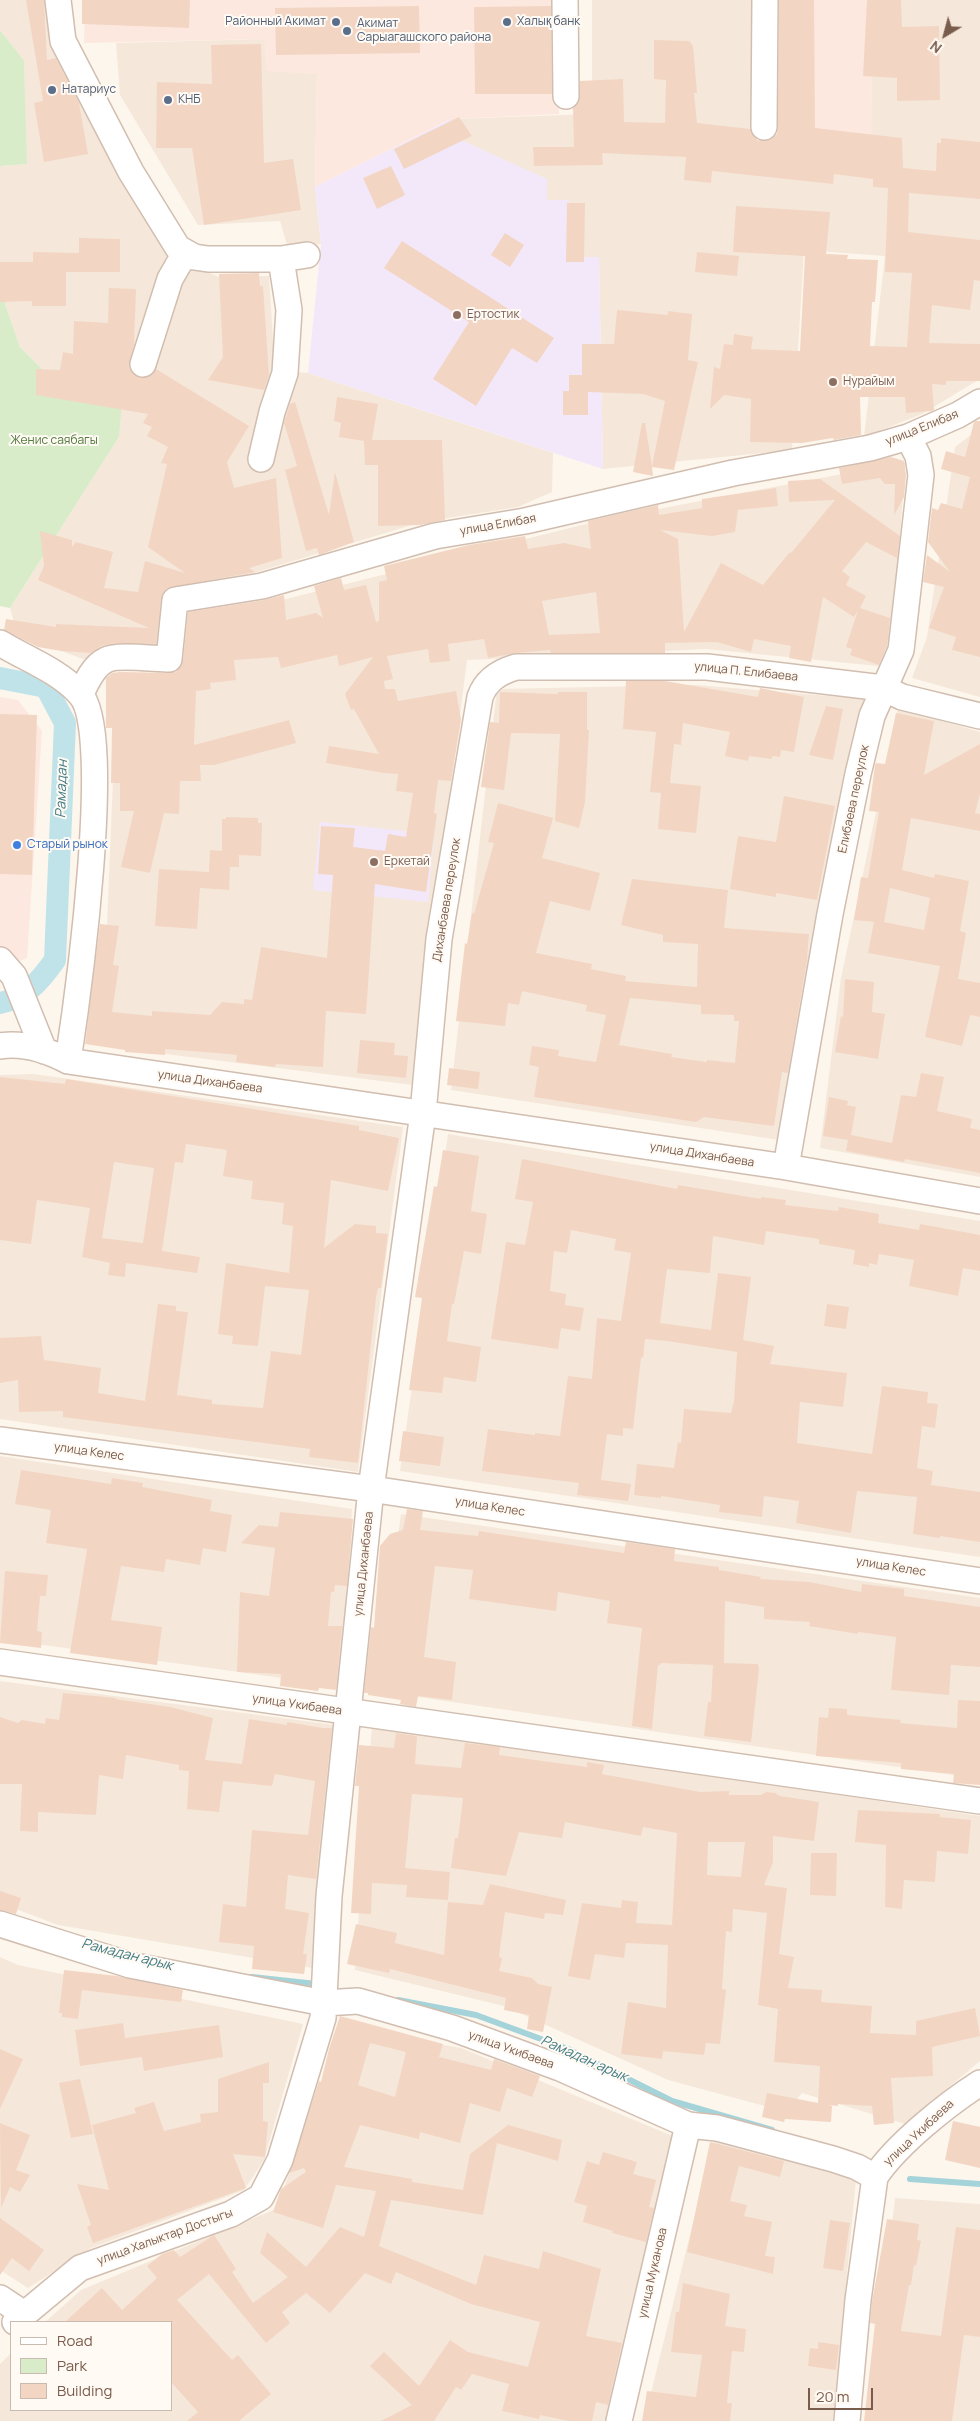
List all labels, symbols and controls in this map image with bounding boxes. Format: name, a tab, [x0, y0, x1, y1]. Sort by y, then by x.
north arrow	[920, 10, 970, 60]
place label: Районный Акимат	[225, 15, 326, 29]
place label: Халық банк	[517, 15, 580, 29]
marker: Районный Акимат	[330, 16, 342, 28]
marker: Халық банк	[501, 16, 513, 28]
place label: Акимат Сарыагашского района	[357, 17, 491, 45]
marker: Акимат Сарыагашского района	[341, 25, 353, 37]
text: N	[926, 37, 945, 58]
place label: Натариус	[62, 83, 116, 97]
marker: Натариус	[46, 84, 58, 96]
place label: КНБ	[178, 93, 201, 107]
marker: КНБ	[162, 94, 174, 106]
place label: Ертостик	[467, 308, 519, 322]
marker: Ертостик	[451, 309, 463, 321]
place label: Нурайым	[843, 375, 894, 389]
marker: Нурайым	[827, 376, 839, 388]
street label: улица Елибая	[884, 407, 960, 449]
park label: Женис саябагы	[10, 434, 98, 448]
street label: улица Елибая	[459, 511, 537, 539]
street label: улица П. Елибаева	[693, 659, 799, 685]
street label: Елибаева переулок	[835, 743, 873, 855]
water label: Рамадан	[53, 760, 71, 818]
street label: Диханбаева переулок	[430, 837, 464, 963]
place label: Старый рынок	[27, 838, 108, 852]
marker: Старый рынок	[11, 839, 23, 851]
place label: Еркетай	[384, 855, 430, 869]
marker: Еркетай	[368, 856, 380, 868]
street label: улица Диханбаева	[157, 1068, 263, 1096]
street label: улица Диханбаева	[649, 1140, 755, 1170]
street label: улица Келес	[53, 1440, 125, 1464]
street label: улица Келес	[454, 1494, 526, 1520]
street label: улица Диханбаева	[351, 1511, 377, 1617]
street label: улица Келес	[855, 1554, 927, 1580]
street label: улица Укибаева	[251, 1692, 343, 1718]
water label: Рамадан арык	[80, 1936, 174, 1974]
street label: улица Укибаева	[466, 2028, 556, 2072]
water label: Рамадан арык	[538, 2032, 630, 2086]
street label: улица Укибаева	[881, 2097, 957, 2169]
street label: улица Халыктар Достыгы	[95, 2206, 235, 2268]
street label: улица Муканова	[636, 2226, 670, 2320]
legend	[10, 2321, 172, 2411]
text: Road	[57, 2330, 93, 2351]
text: Park	[57, 2355, 87, 2376]
scale bar	[810, 2378, 875, 2410]
text: Building	[57, 2380, 112, 2401]
text: 20 m	[816, 2386, 849, 2407]

